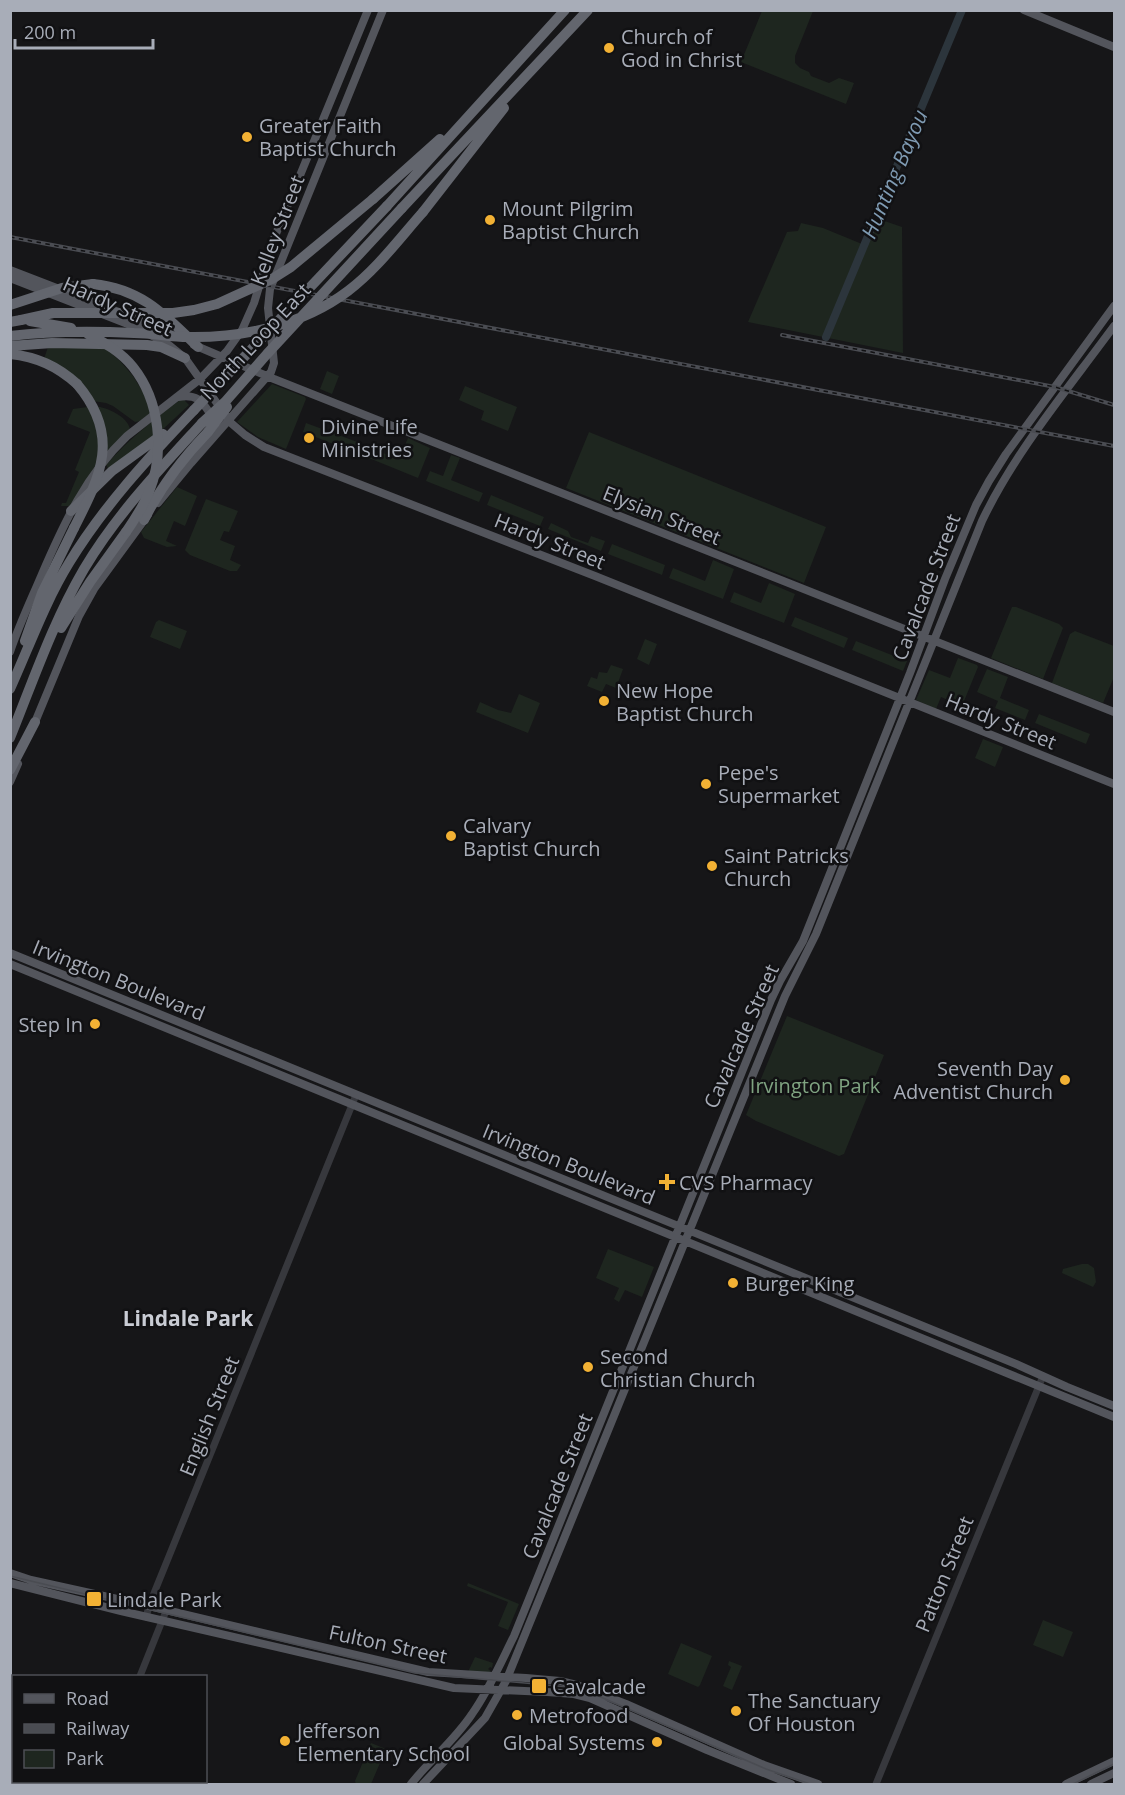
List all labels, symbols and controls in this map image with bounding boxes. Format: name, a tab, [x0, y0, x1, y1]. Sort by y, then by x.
scale bar	[15, 12, 153, 50]
text: 200 m	[24, 20, 76, 44]
place label: Church of God in Christ	[621, 23, 742, 73]
marker: Church of God in Christ	[602, 41, 616, 55]
water label: Hunting Bayou	[854, 105, 934, 243]
place label: Greater Faith Baptist Church	[259, 112, 396, 162]
marker: Greater Faith Baptist Church	[240, 130, 254, 144]
street label: Kelley Street	[244, 171, 310, 289]
place label: Mount Pilgrim Baptist Church	[502, 195, 639, 245]
marker: Mount Pilgrim Baptist Church	[483, 213, 497, 227]
street label: Hardy Street	[59, 270, 177, 342]
street label: North Loop East	[194, 277, 316, 405]
place label: Divine Life Ministries	[321, 413, 418, 463]
marker: Divine Life Ministries	[302, 431, 316, 445]
street label: Elysian Street	[599, 479, 725, 551]
street label: Hardy Street	[491, 507, 609, 575]
street label: Cavalcade Street	[886, 510, 966, 664]
place label: New Hope Baptist Church	[616, 677, 753, 727]
street label: Hardy Street	[942, 687, 1060, 755]
marker: New Hope Baptist Church	[597, 694, 611, 708]
place label: Pepe's Supermarket	[718, 759, 840, 809]
marker: Pepe's Supermarket	[699, 777, 713, 791]
place label: Calvary Baptist Church	[463, 812, 600, 862]
marker: Calvary Baptist Church	[444, 829, 458, 843]
place label: Saint Patricks Church	[724, 842, 849, 892]
marker: Saint Patricks Church	[705, 859, 719, 873]
street label: Irvington Boulevard	[29, 933, 209, 1027]
street label: Cavalcade Street	[697, 960, 785, 1112]
place label: Step In	[18, 1011, 83, 1038]
marker: Step In	[88, 1017, 102, 1031]
place label: Seventh Day Adventist Church	[893, 1055, 1054, 1105]
park label: Irvington Park	[750, 1072, 881, 1099]
marker: Seventh Day Adventist Church	[1058, 1073, 1072, 1087]
street label: Irvington Boulevard	[479, 1117, 659, 1211]
place label: CVS Pharmacy	[679, 1169, 813, 1196]
marker: CVS Pharmacy	[660, 1175, 674, 1189]
place label: Burger King	[745, 1270, 854, 1297]
marker: Burger King	[726, 1276, 740, 1290]
district label: Lindale Park	[123, 1304, 254, 1332]
place label: Second Christian Church	[600, 1343, 756, 1393]
street label: English Street	[173, 1352, 245, 1480]
marker: Second Christian Church	[581, 1360, 595, 1374]
street label: Cavalcade Street	[515, 1409, 599, 1563]
street label: Patton Street	[908, 1512, 980, 1636]
place label: Lindale Park	[107, 1586, 222, 1613]
marker: Lindale Park	[85, 1590, 103, 1608]
street label: Fulton Street	[326, 1618, 450, 1670]
place label: Cavalcade	[552, 1673, 646, 1700]
legend	[12, 1675, 207, 1783]
marker: Cavalcade	[530, 1677, 548, 1695]
text: Road	[66, 1686, 109, 1710]
place label: The Sanctuary Of Houston	[748, 1687, 881, 1737]
place label: Metrofood	[529, 1702, 629, 1729]
marker: The Sanctuary Of Houston	[729, 1704, 743, 1718]
marker: Metrofood	[510, 1708, 524, 1722]
text: Railway	[66, 1716, 130, 1740]
place label: Jefferson Elementary School	[295, 1717, 470, 1767]
place label: Global Systems	[503, 1729, 645, 1756]
marker: Jefferson Elementary School	[278, 1734, 292, 1748]
marker: Global Systems	[650, 1735, 664, 1749]
text: Park	[66, 1746, 104, 1770]

